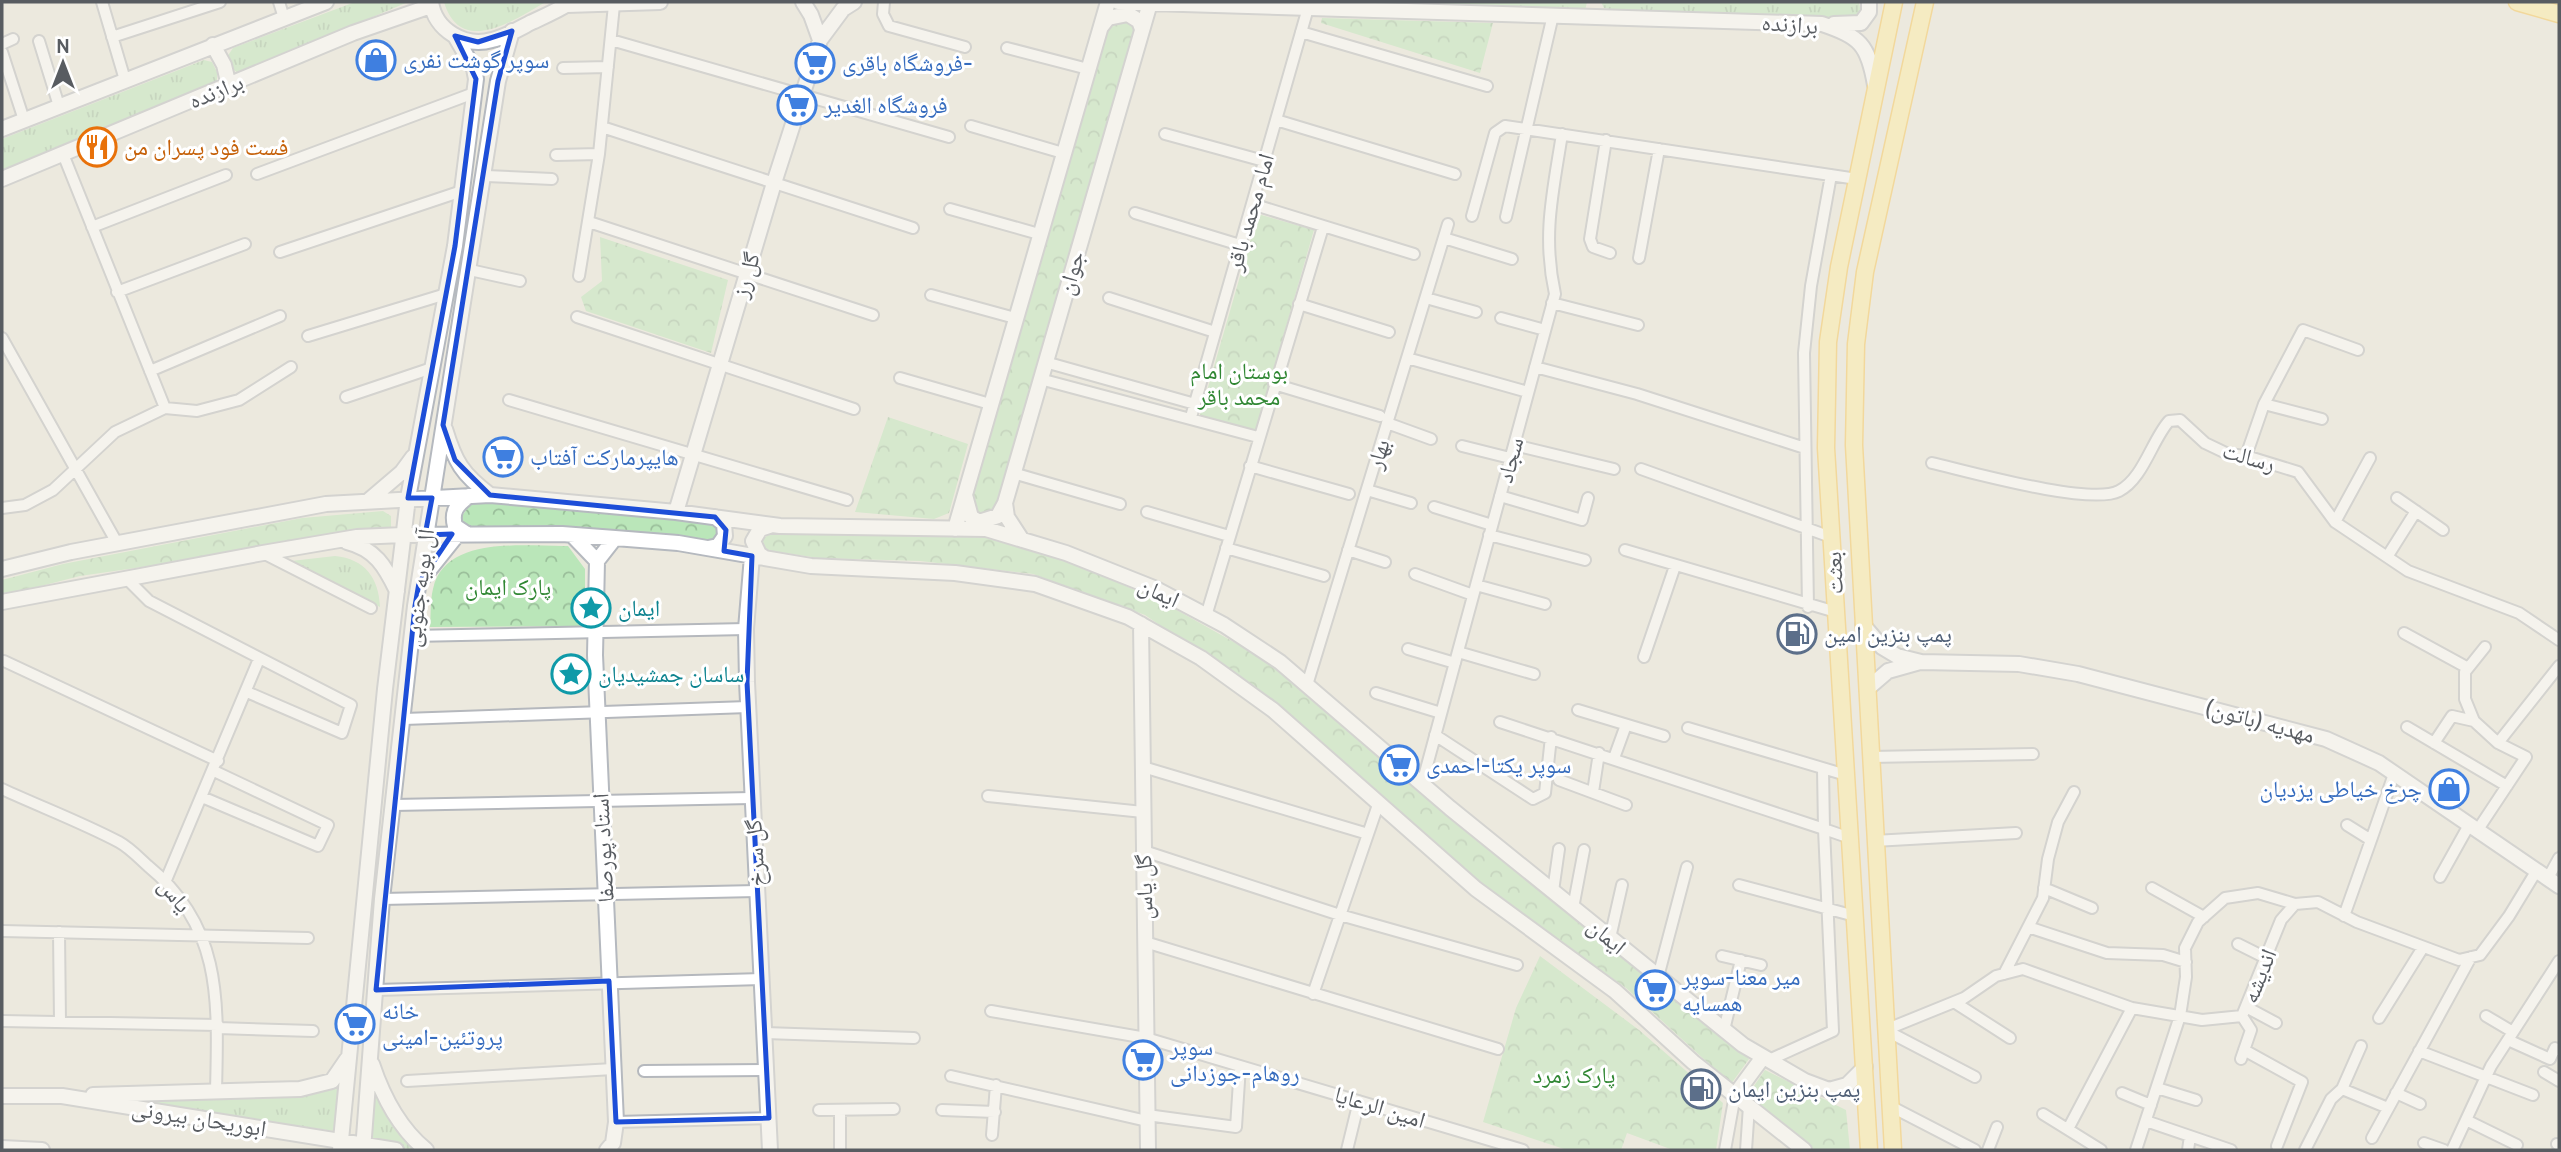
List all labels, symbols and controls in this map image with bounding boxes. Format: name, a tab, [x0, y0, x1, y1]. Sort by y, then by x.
street label: برازنده	[1761, 8, 1819, 40]
north arrow	[28, 28, 98, 98]
text: N	[56, 35, 70, 58]
shop icon: سوپر گوشت نفری	[355, 39, 397, 81]
supermarket icon: فروشگاه باقری-	[794, 42, 836, 84]
place label: سوپر گوشت نفری	[403, 46, 549, 74]
place label: فروشگاه باقری-	[842, 49, 973, 77]
street label: برازنده	[185, 67, 247, 115]
supermarket icon: فروشگاه الغدیر	[776, 84, 818, 126]
place label: فروشگاه الغدیر	[823, 91, 948, 119]
restaurant icon: فست فود پسران من	[76, 126, 118, 168]
place label: فست فود پسران من	[124, 133, 289, 161]
street label: امام محمد باقر	[1220, 150, 1282, 275]
street label: گل رز	[726, 248, 766, 302]
street label: جوان	[1051, 248, 1091, 298]
park label: بوستان امام محمد باقر	[1190, 357, 1288, 411]
street label: سجاد	[1491, 434, 1529, 486]
supermarket icon: هایپرمارکت آفتاب	[482, 436, 524, 478]
street label: بهار	[1360, 436, 1396, 473]
street label: رسالت	[2219, 436, 2279, 478]
place label: هایپرمارکت آفتاب	[530, 443, 679, 471]
street label: آل بویه جنوبی	[398, 526, 440, 649]
street label: بعثت	[1819, 551, 1849, 595]
street label: ایمان	[1134, 570, 1184, 614]
park label: پارک ایمان	[465, 573, 551, 601]
place icon: ایمان	[570, 587, 612, 629]
place label: ایمان	[618, 594, 660, 622]
fuel station icon: پمپ بنزین امین	[1776, 613, 1818, 655]
place label: پمپ بنزین امین	[1824, 620, 1952, 648]
place icon: ساسان جمشیدیان	[550, 653, 592, 695]
place label: ساسان جمشیدیان	[598, 660, 744, 688]
street label: مهدیه (باتون)	[2202, 693, 2318, 749]
supermarket icon: سوپر یکتا-احمدی	[1378, 744, 1420, 786]
place label: سوپر یکتا-احمدی	[1426, 751, 1571, 779]
shop icon: چرخ خیاطی یزدیان	[2428, 768, 2470, 810]
place label: چرخ خیاطی یزدیان	[2260, 775, 2422, 804]
street label: استاد پورصفا	[586, 792, 620, 904]
street label: گل سرخ	[739, 818, 772, 887]
street label: گل یاس	[1129, 854, 1159, 920]
street label: یاس	[152, 872, 198, 918]
street label: ایمان	[1582, 912, 1632, 960]
street label: اندیشه	[2235, 945, 2283, 1007]
place label: میر معنا-سوپر همسایه	[1681, 963, 1801, 1017]
supermarket icon: میر معنا-سوپر همسایه	[1634, 969, 1676, 1011]
place label: خانه پروتئین-امینی	[382, 997, 503, 1051]
supermarket icon: خانه پروتئین-امینی	[334, 1003, 376, 1045]
place label: سوپر روهام-جوزدانی	[1169, 1033, 1300, 1089]
supermarket icon: سوپر روهام-جوزدانی	[1122, 1039, 1164, 1081]
park label: پارک زمرد	[1533, 1061, 1615, 1089]
fuel station icon: پمپ بنزین ایمان	[1680, 1068, 1722, 1110]
place label: پمپ بنزین ایمان	[1728, 1075, 1860, 1103]
street label: امین الرعایا	[1331, 1080, 1429, 1134]
street label: ابوریحان بیرونی	[130, 1094, 268, 1142]

